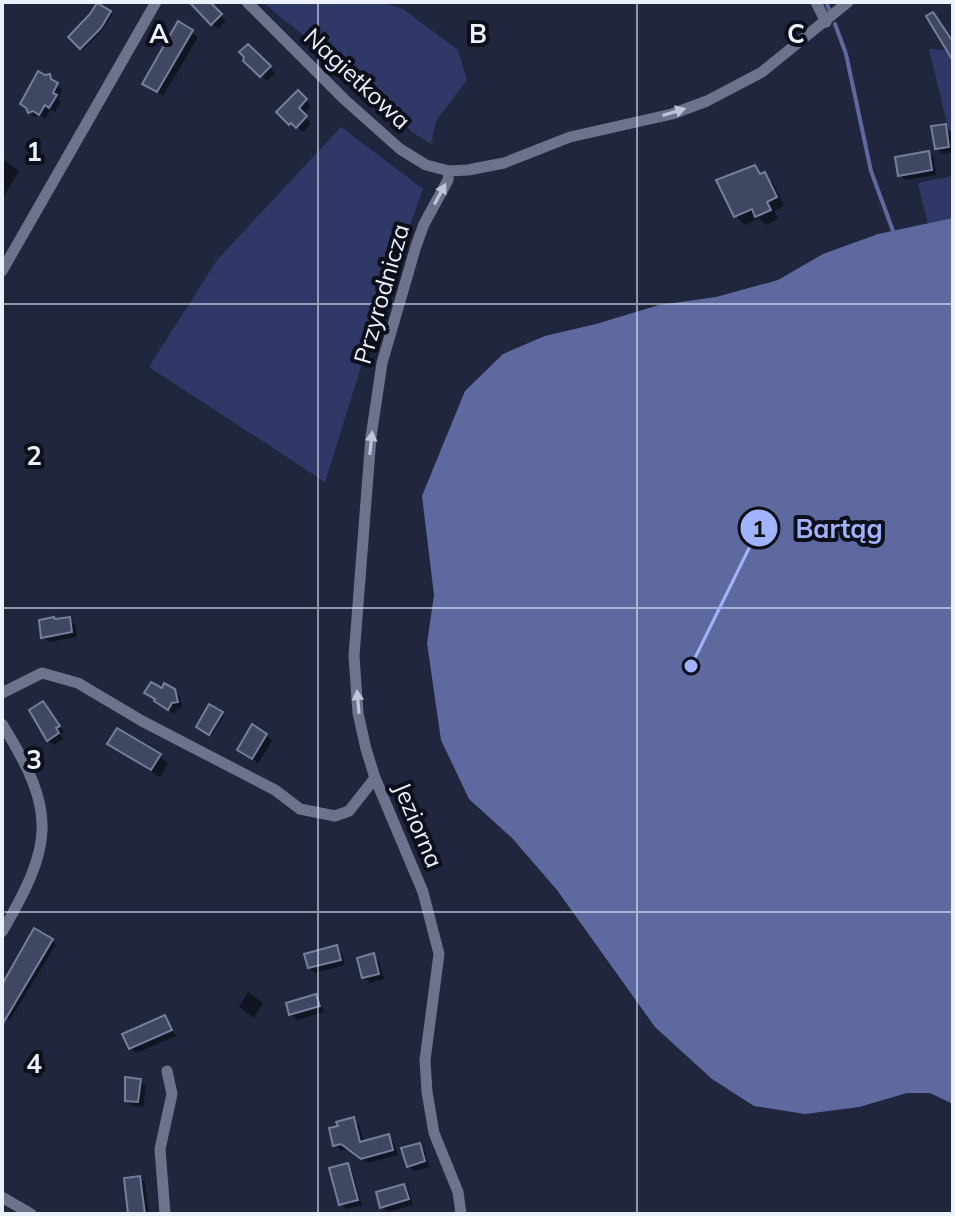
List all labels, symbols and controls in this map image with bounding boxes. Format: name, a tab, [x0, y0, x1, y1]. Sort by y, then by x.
text: A	[149, 17, 169, 50]
text: B	[469, 17, 487, 50]
text: C	[787, 17, 805, 50]
street label: Nagietkowa	[298, 21, 417, 135]
one-way arrow	[663, 105, 687, 118]
text: 1	[26, 135, 42, 168]
one-way arrow	[434, 183, 447, 206]
street label: Przyrodnicza	[347, 220, 415, 367]
one-way arrow	[364, 430, 377, 455]
text: 2	[26, 439, 42, 472]
callout: Bartąg	[739, 503, 898, 553]
text: Bartąg	[795, 512, 883, 545]
text: 1	[752, 513, 766, 543]
one-way arrow	[351, 689, 364, 714]
text: 3	[26, 743, 42, 776]
street label: Jeziorna	[388, 777, 450, 872]
text: 4	[26, 1047, 42, 1080]

